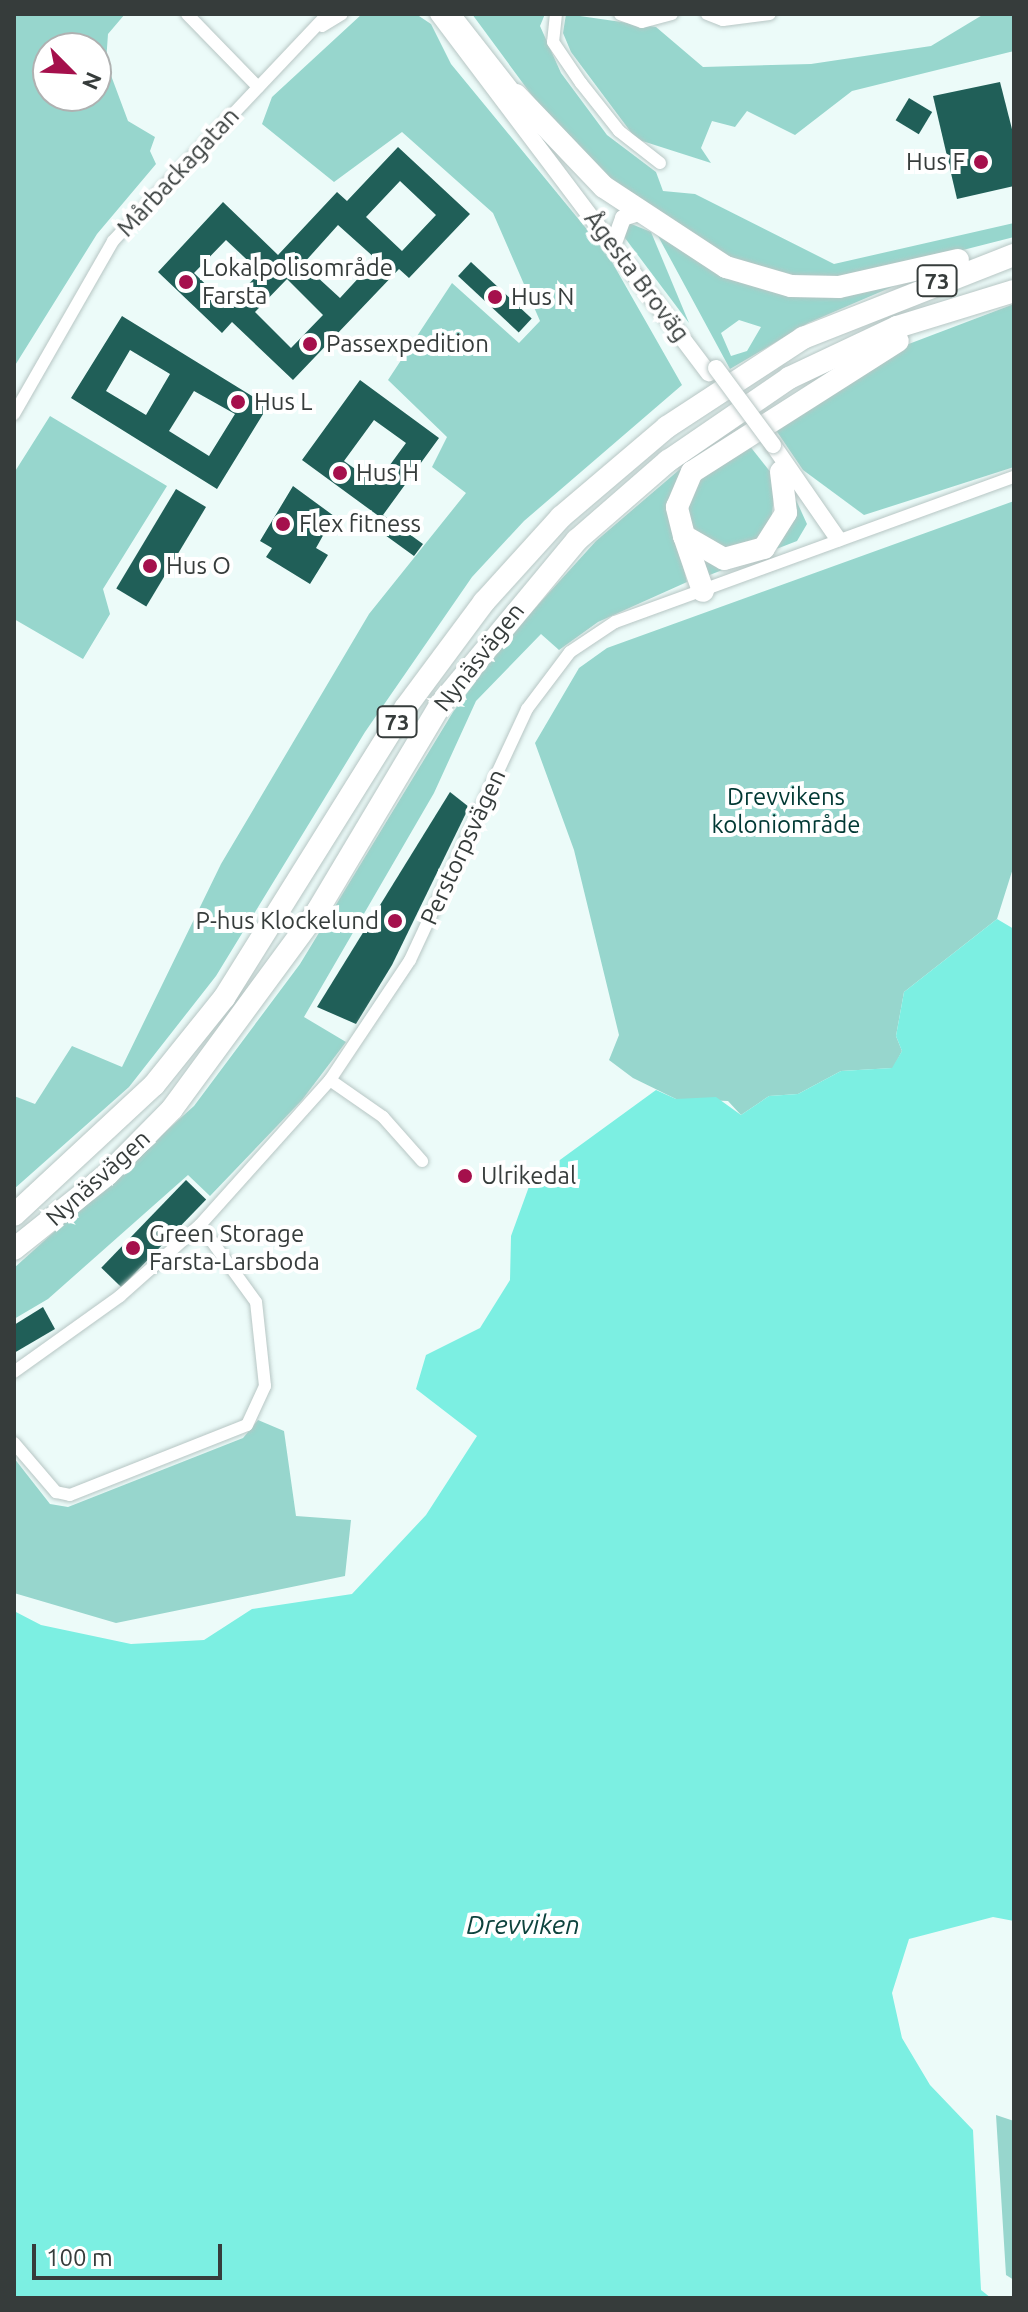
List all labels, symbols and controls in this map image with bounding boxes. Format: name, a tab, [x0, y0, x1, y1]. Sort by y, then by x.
north arrow	[32, 32, 112, 112]
text: N	[78, 69, 107, 94]
street label: Mårbackagatan	[111, 102, 245, 242]
place label: Hus F	[906, 148, 965, 176]
marker: Hus F	[972, 153, 990, 171]
street label: Ågesta Broväg	[578, 205, 696, 347]
place label: Lokalpolisområde Farsta	[202, 254, 393, 310]
road number: 73	[915, 263, 959, 299]
marker: Lokalpolisområde Farsta	[177, 273, 195, 291]
place label: Hus N	[511, 283, 574, 311]
marker: Hus N	[486, 288, 504, 306]
place label: Passexpedition	[326, 330, 489, 358]
marker: Passexpedition	[301, 335, 319, 353]
place label: Hus L	[254, 388, 313, 416]
marker: Hus L	[229, 393, 247, 411]
place label: Hus H	[356, 459, 419, 487]
marker: Hus H	[331, 464, 349, 482]
place label: Flex fitness	[299, 510, 421, 538]
marker: Flex fitness	[274, 515, 292, 533]
place label: Hus O	[166, 552, 231, 580]
marker: Hus O	[141, 557, 159, 575]
street label: Nynäsvägen	[428, 597, 530, 717]
road number: 73	[375, 704, 419, 740]
street label: Perstorpsvägen	[414, 765, 512, 929]
park label: Drevvikens koloniområde	[712, 783, 860, 839]
place label: P-hus Klockelund	[196, 907, 379, 935]
marker: P-hus Klockelund	[386, 912, 404, 930]
street label: Nynäsvägen	[40, 1124, 156, 1232]
place label: Ulrikedal	[481, 1162, 576, 1190]
marker: Ulrikedal	[456, 1167, 474, 1185]
place label: Green Storage Farsta-Larsboda	[149, 1220, 320, 1276]
marker: Green Storage Farsta-Larsboda	[124, 1239, 142, 1257]
water label: Drevviken	[466, 1909, 580, 1941]
scale bar	[36, 2228, 226, 2278]
text: 100 m	[46, 2244, 113, 2271]

